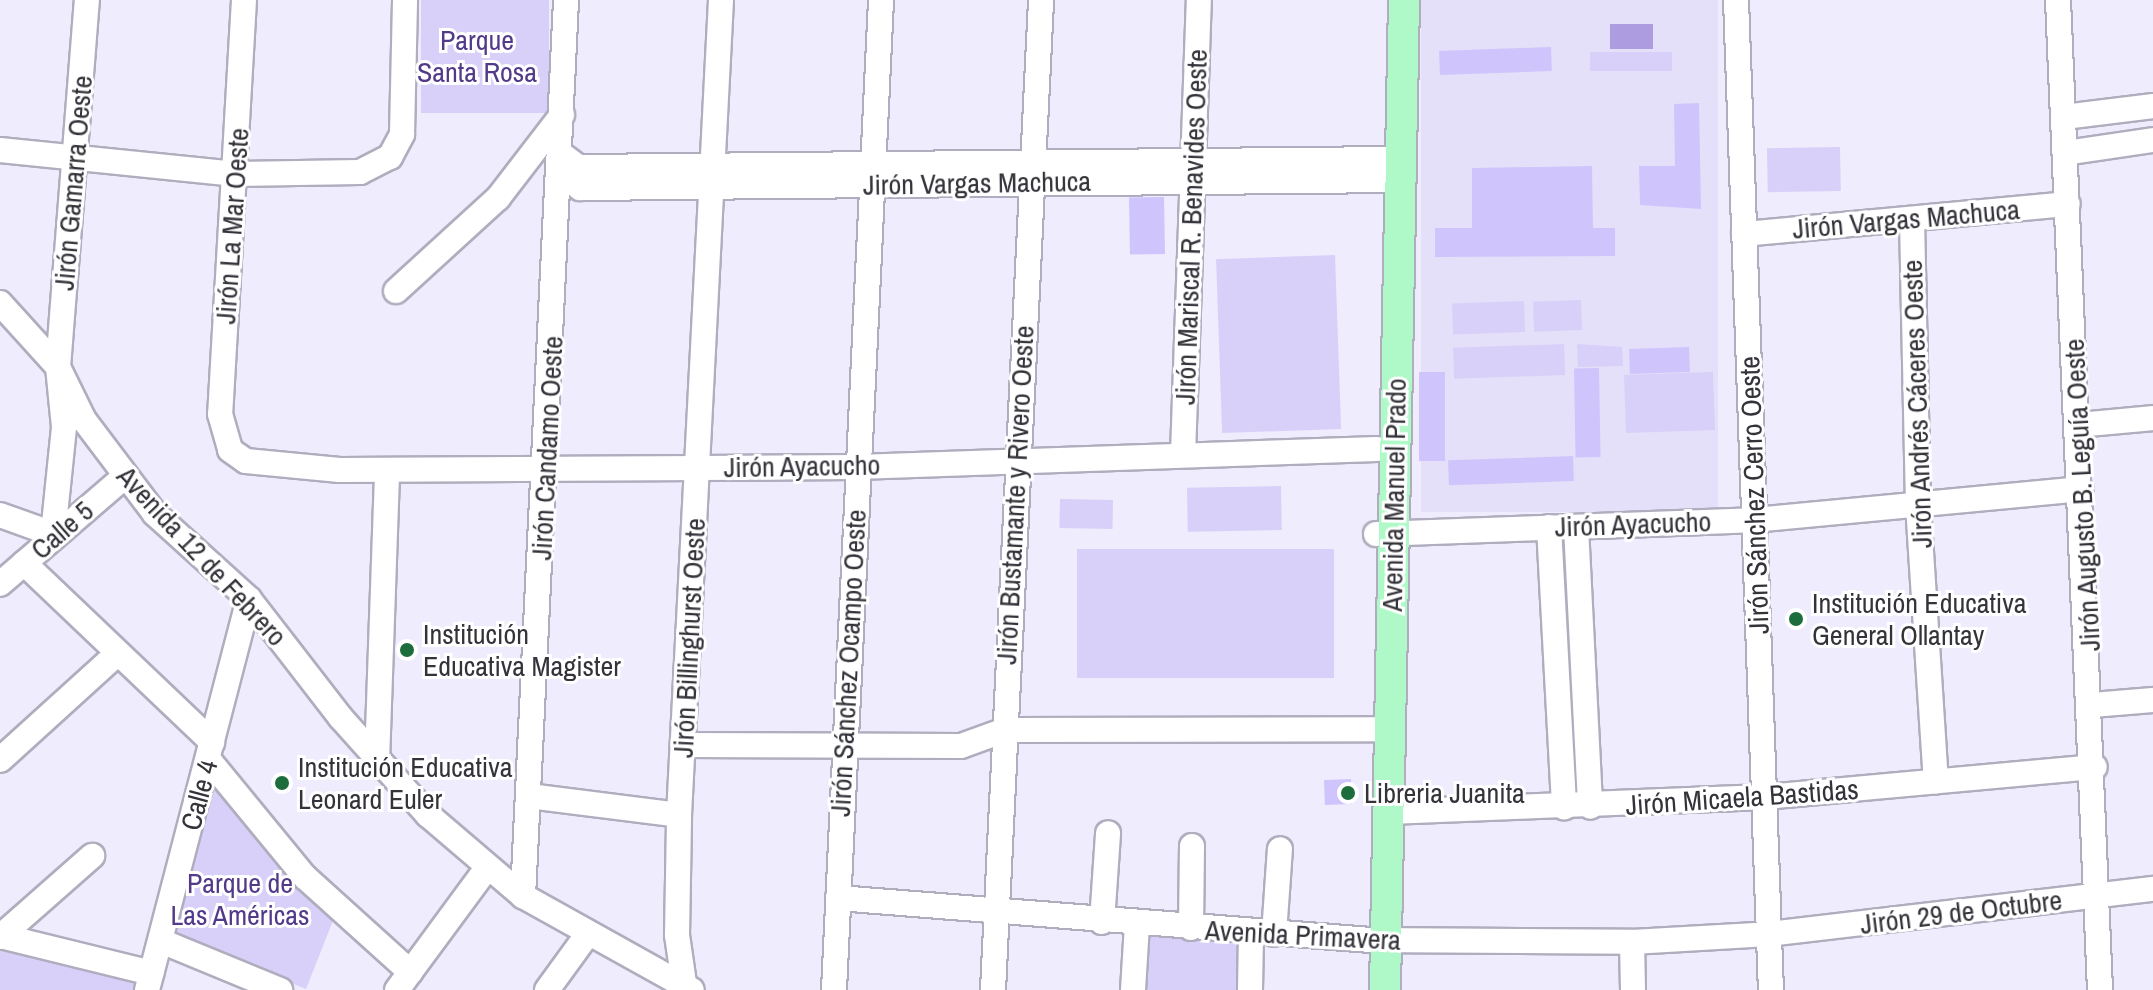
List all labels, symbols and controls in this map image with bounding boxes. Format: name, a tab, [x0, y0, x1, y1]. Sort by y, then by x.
park label: Parque Santa Rosa	[417, 23, 537, 89]
street label: Jirón Mariscal R. Benavides Oeste	[1168, 48, 1214, 406]
street label: Jirón Gamarra Oeste	[47, 74, 99, 292]
street label: Jirón La Mar Oeste	[208, 127, 256, 325]
street label: Jirón Vargas Machuca	[863, 164, 1091, 202]
street label: Jirón Vargas Machuca	[1791, 192, 2021, 246]
street label: Jirón Andrés Cáceres Oeste	[1895, 259, 1939, 549]
street label: Jirón Bustamante y Rivero Oeste	[989, 325, 1041, 665]
street label: Jirón Candamo Oeste	[524, 335, 570, 561]
street label: Jirón Augusto B. Leguía Oeste	[2057, 337, 2107, 653]
street label: Jirón Sánchez Cerro Oeste	[1732, 355, 1776, 635]
street label: Avenida Manuel Prado	[1375, 378, 1413, 612]
street label: Jirón Ayacucho	[723, 448, 881, 484]
street label: Avenida 12 de Febrero	[110, 459, 294, 653]
street label: Calle 5	[24, 494, 100, 566]
street label: Jirón Ayacucho	[1554, 504, 1712, 544]
street label: Jirón Sánchez Ocampo Oeste	[823, 509, 873, 817]
street label: Jirón Billinghurst Oeste	[666, 517, 712, 759]
place label: Institución Educativa General Ollantay	[1812, 586, 2026, 652]
marker: Institución Educativa General Ollantay	[1787, 610, 1805, 628]
place label: Institución Educativa Magister	[423, 617, 621, 683]
marker: Institución Educativa Magister	[398, 641, 416, 659]
place label: Institución Educativa Leonard Euler	[298, 750, 512, 816]
street label: Calle 4	[174, 756, 224, 834]
street label: Jirón Micaela Bastidas	[1624, 772, 1860, 822]
marker: Institución Educativa Leonard Euler	[273, 774, 291, 792]
place label: Libreria Juanita	[1364, 776, 1525, 810]
marker: Libreria Juanita	[1339, 784, 1357, 802]
park label: Parque de Las Américas	[170, 866, 310, 932]
street label: Jirón 29 de Octubre	[1858, 883, 2064, 941]
street label: Avenida Primavera	[1204, 913, 1402, 957]

